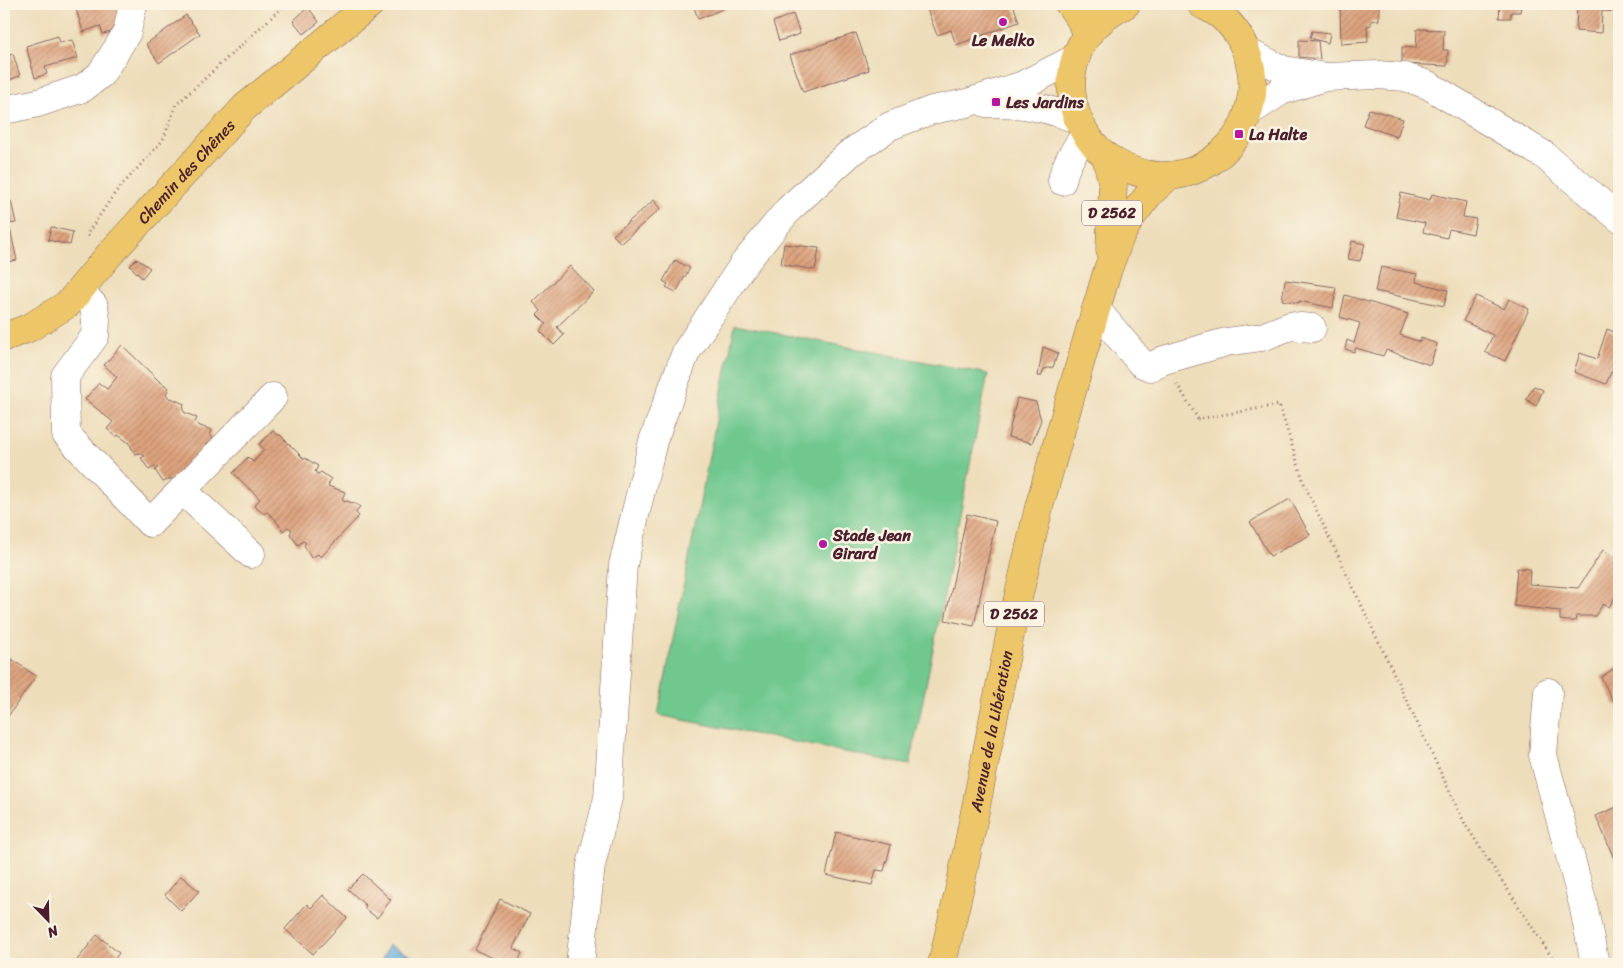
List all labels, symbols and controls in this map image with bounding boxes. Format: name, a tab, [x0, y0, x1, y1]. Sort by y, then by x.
marker: Le Melko	[997, 16, 1009, 28]
place label: Le Melko	[972, 26, 1034, 55]
place label: Les Jardins	[1006, 88, 1085, 117]
marker: Les Jardins	[990, 96, 1002, 108]
street label: Chemin des Chênes	[130, 112, 243, 231]
place label: La Halte	[1249, 120, 1307, 149]
marker: La Halte	[1233, 128, 1245, 140]
road number: D 2562	[1082, 200, 1142, 226]
place label: Stade Jean Girard	[832, 521, 911, 568]
marker: Stade Jean Girard	[817, 538, 829, 550]
road number: D 2562	[984, 602, 1044, 626]
street label: Avenue de la Libération	[961, 648, 1022, 815]
north arrow	[22, 896, 72, 946]
text: N	[43, 918, 63, 945]

